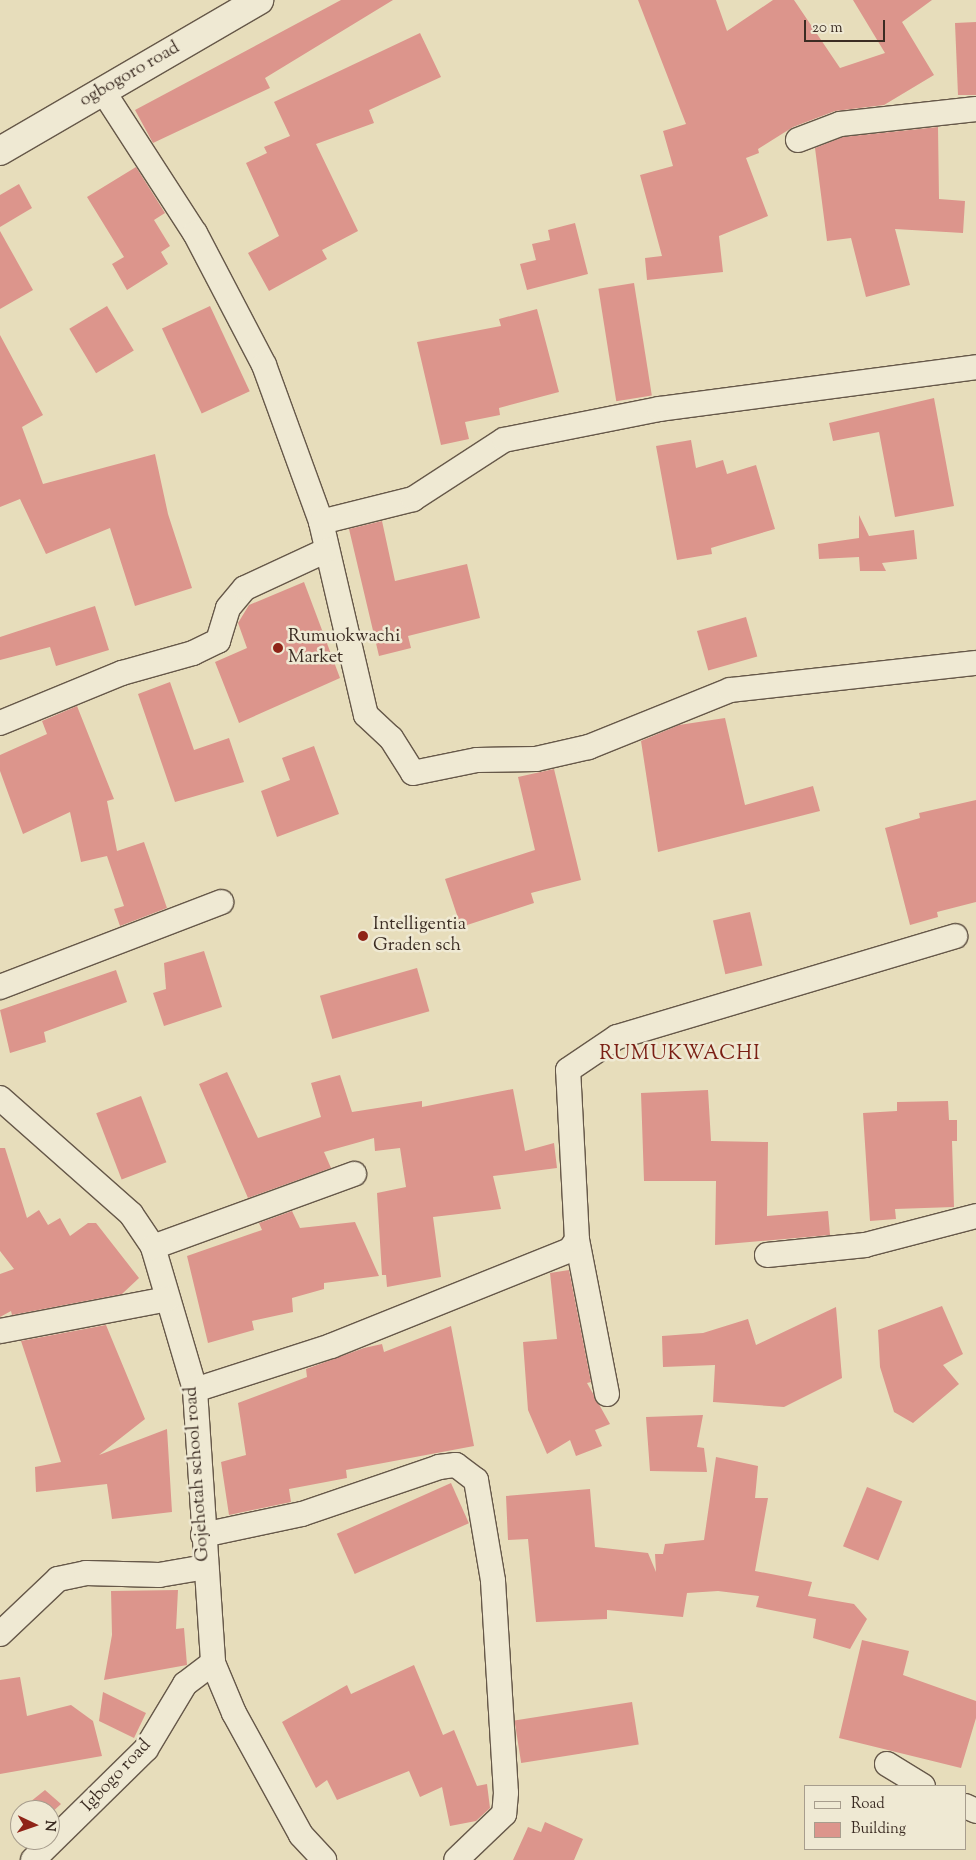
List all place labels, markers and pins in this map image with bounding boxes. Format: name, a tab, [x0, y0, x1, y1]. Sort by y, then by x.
place label: Rumuokwachi Market	[288, 627, 400, 670]
marker: Rumuokwachi Market	[272, 642, 284, 654]
place label: Intelligentia Graden sch	[373, 915, 466, 958]
marker: Intelligentia Graden sch	[357, 930, 369, 942]

